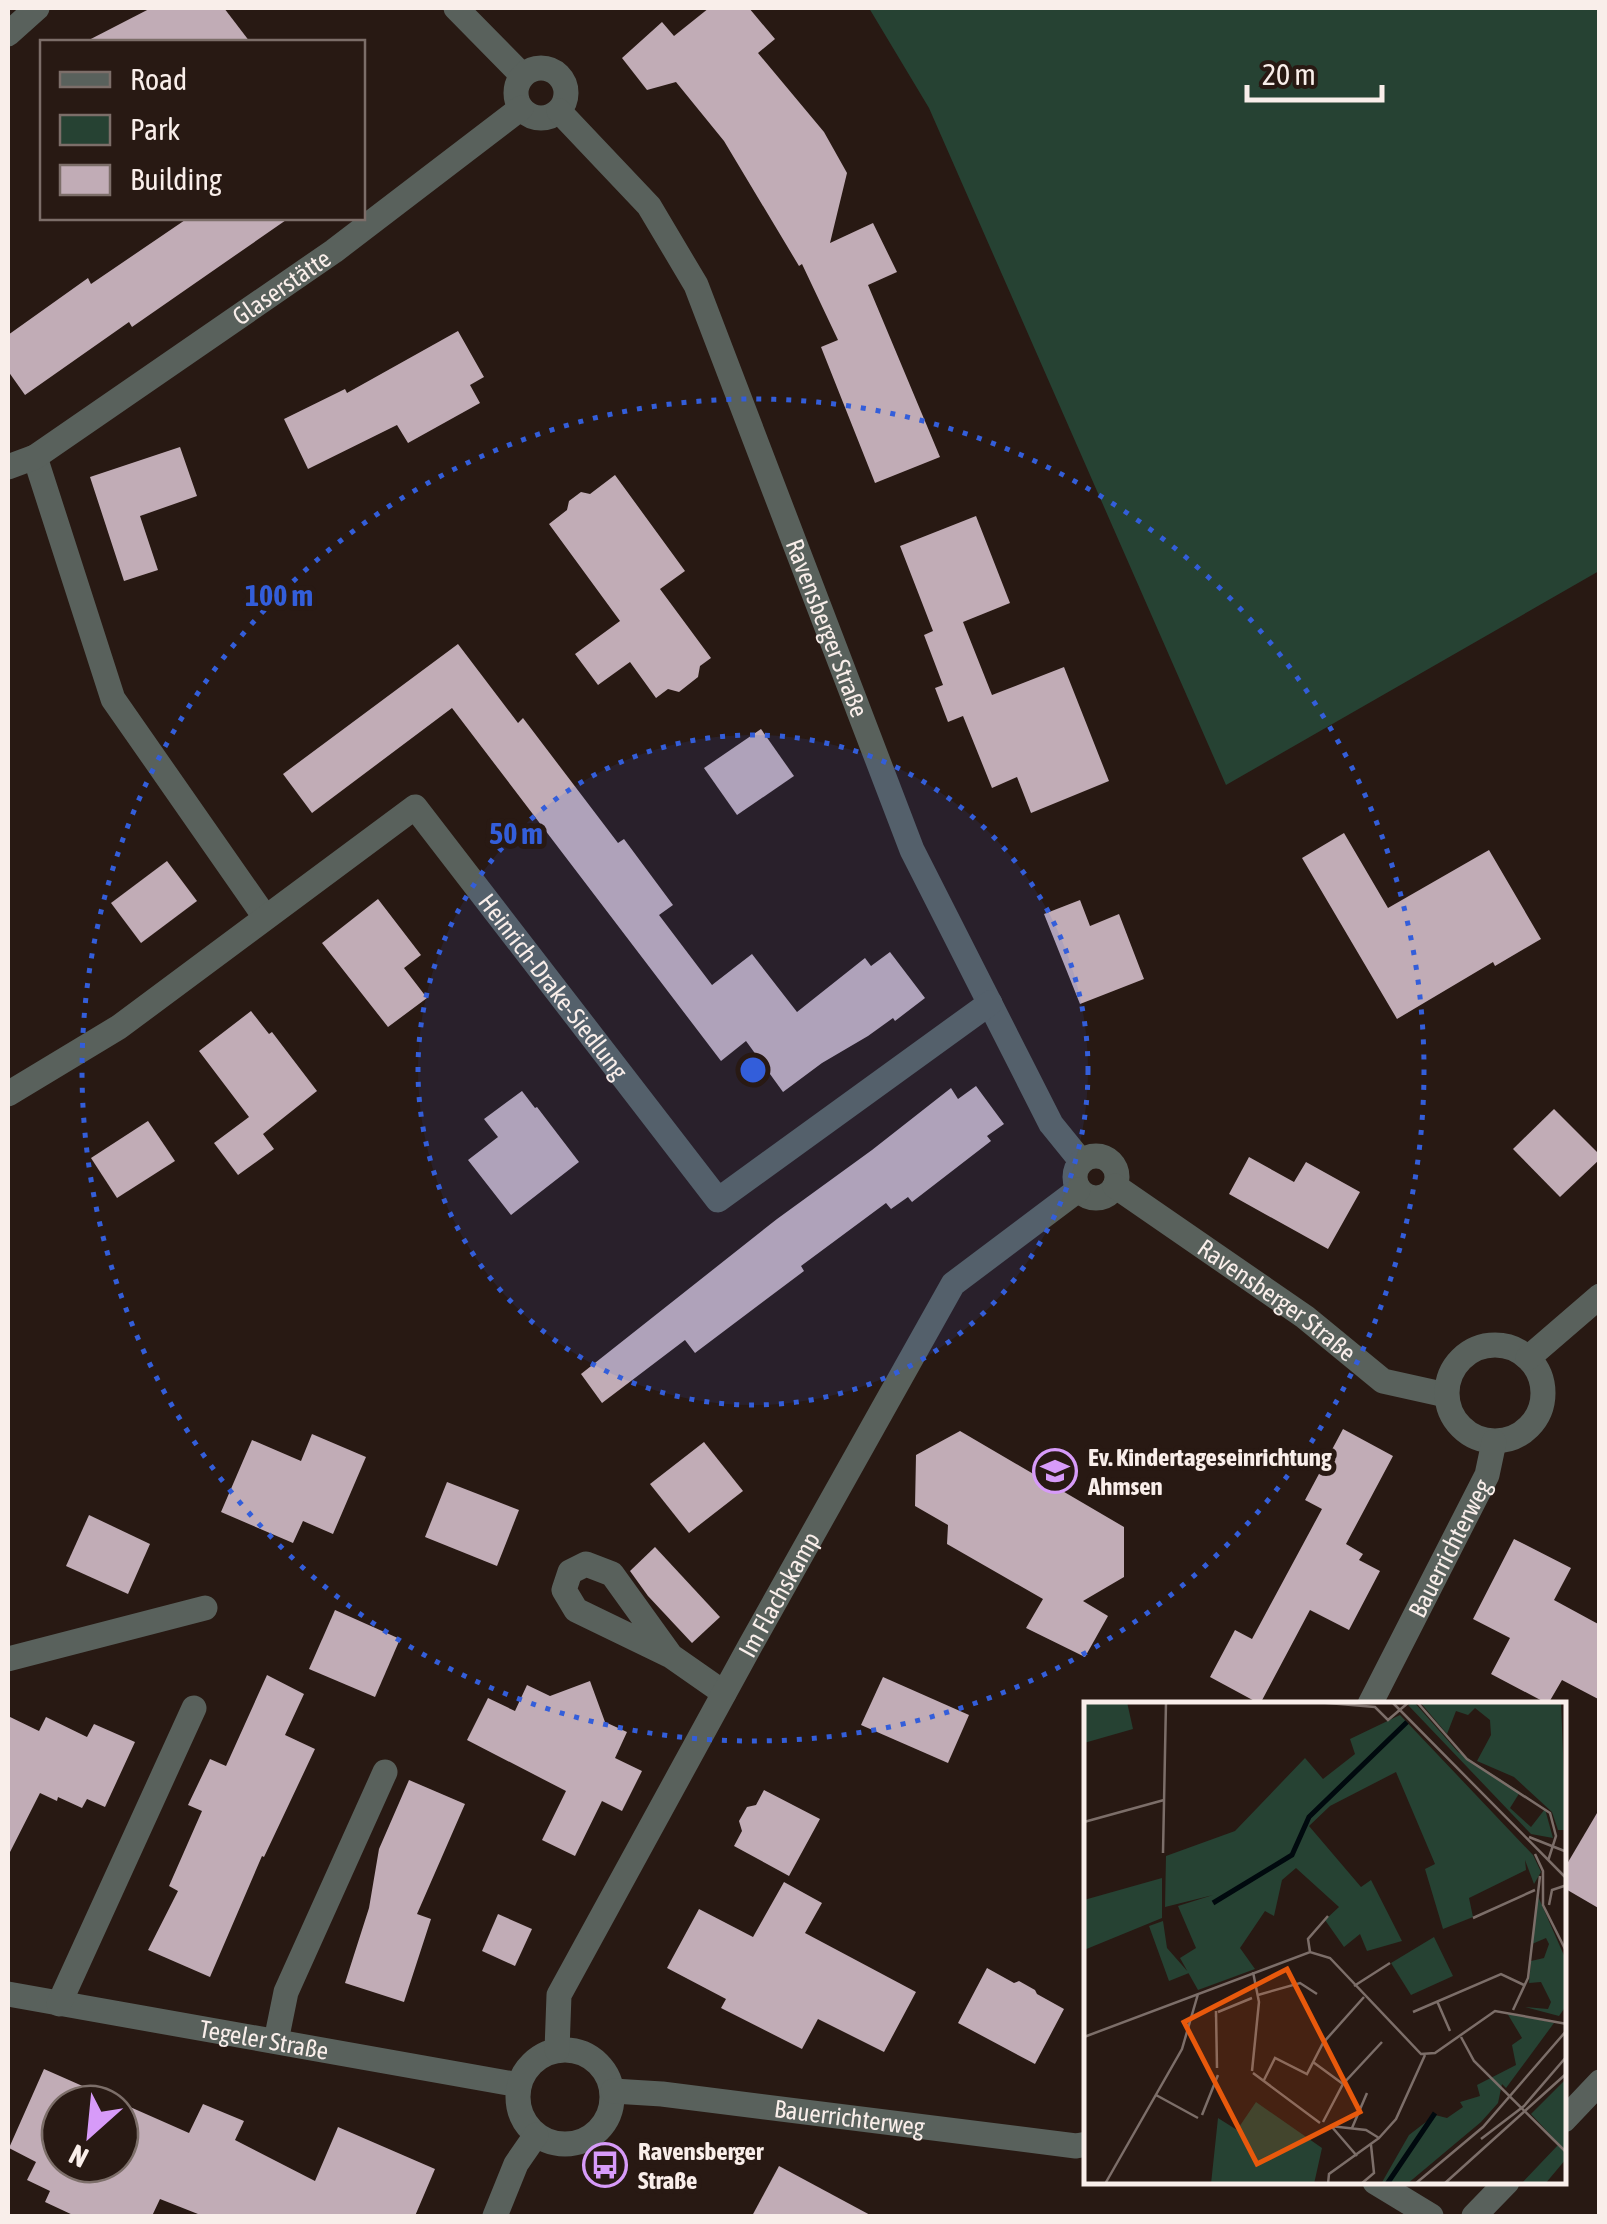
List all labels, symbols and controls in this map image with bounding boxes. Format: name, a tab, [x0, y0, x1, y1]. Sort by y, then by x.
legend	[40, 40, 365, 220]
scale bar	[1247, 40, 1382, 102]
text: 20 m	[1262, 57, 1316, 91]
text: Road	[130, 62, 187, 96]
text: Park	[130, 112, 180, 146]
text: Building	[130, 162, 222, 196]
street label: Glaserstätte	[227, 244, 336, 331]
street label: Ravensberger Straße	[780, 535, 874, 721]
text: 100 m	[245, 578, 313, 612]
text: 50 m	[489, 816, 543, 850]
street label: Heinrich-Drake-Siedlung	[473, 888, 634, 1085]
centre of rings	[735, 1052, 771, 1088]
street label: Ravensberger Straße	[1193, 1233, 1361, 1367]
place label: Ev. Kindertageseinrichtung Ahmsen	[1087, 1443, 1332, 1500]
school or university icon: Ev. Kindertageseinrichtung Ahmsen	[1032, 1448, 1078, 1494]
street label: Bauerrichterweg	[1403, 1474, 1497, 1622]
street label: Im Flachskamp	[733, 1527, 825, 1662]
inset map	[1084, 1702, 1567, 2184]
street label: Tegeler Straße	[197, 2014, 331, 2065]
north arrow	[40, 2084, 140, 2184]
street label: Bauerrichterweg	[773, 2094, 927, 2141]
place label: Ravensberger Straße	[638, 2137, 764, 2194]
text: N	[64, 2138, 93, 2174]
bus stop icon: Ravensberger Straße	[582, 2142, 628, 2188]

